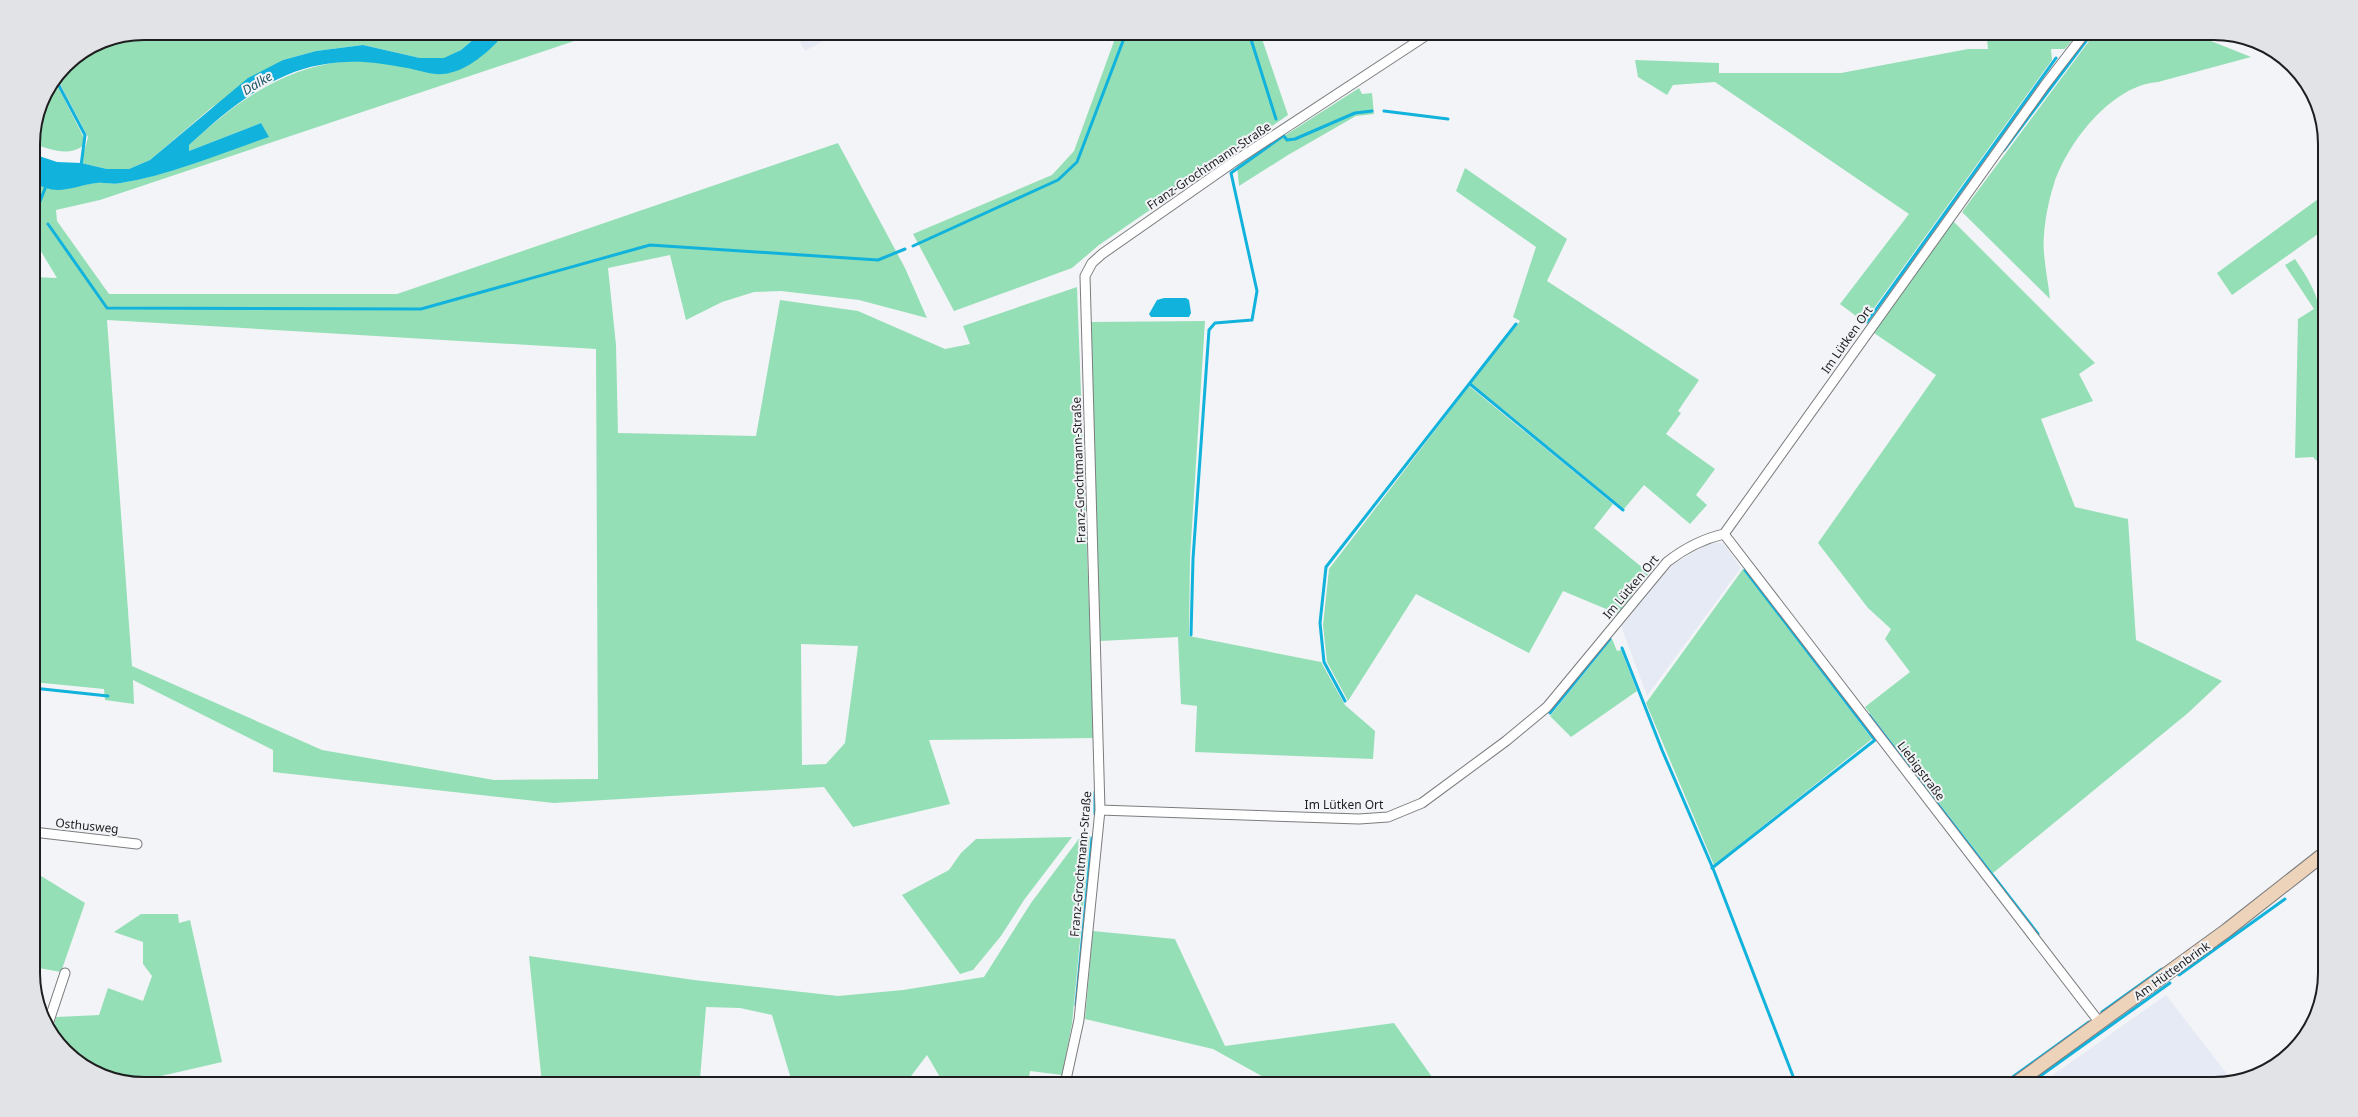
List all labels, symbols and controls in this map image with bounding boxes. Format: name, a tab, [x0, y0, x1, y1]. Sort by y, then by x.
water label: Dalke	[239, 67, 276, 99]
street label: Franz-Grochtmann-Straße	[1143, 118, 1274, 214]
street label: Im Lütken Ort	[1817, 302, 1877, 377]
street label: Franz-Grochtmann-Straße	[1067, 396, 1090, 543]
street label: Im Lütken Ort	[1599, 551, 1663, 622]
street label: Liebigstraße	[1894, 738, 1949, 804]
street label: Franz-Grochtmann-Straße	[1066, 790, 1095, 938]
street label: Im Lütken Ort	[1305, 796, 1384, 813]
street label: Osthusweg	[55, 814, 120, 837]
street label: Am Hüttenbrink	[2130, 937, 2214, 1004]

